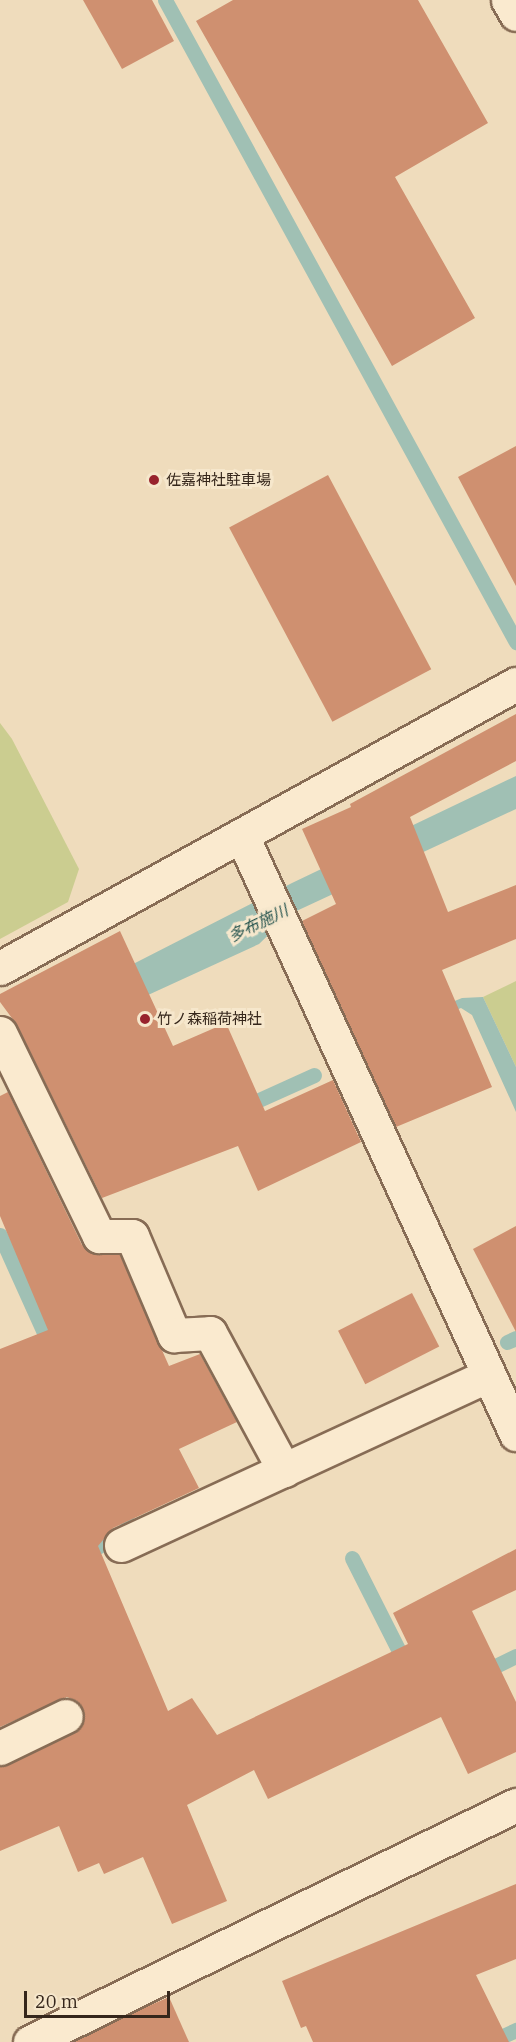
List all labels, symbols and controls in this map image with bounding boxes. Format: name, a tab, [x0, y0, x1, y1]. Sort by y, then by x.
place label: 佐嘉神社駐車場	[166, 471, 271, 489]
marker: 佐嘉神社駐車場	[147, 473, 161, 487]
water label: 多布施川	[225, 900, 291, 946]
place label: 竹ノ森稲荷神社	[157, 1010, 262, 1028]
marker: 竹ノ森稲荷神社	[138, 1012, 152, 1026]
scale bar	[27, 1979, 172, 2017]
text: 20 m	[35, 1990, 78, 2013]

